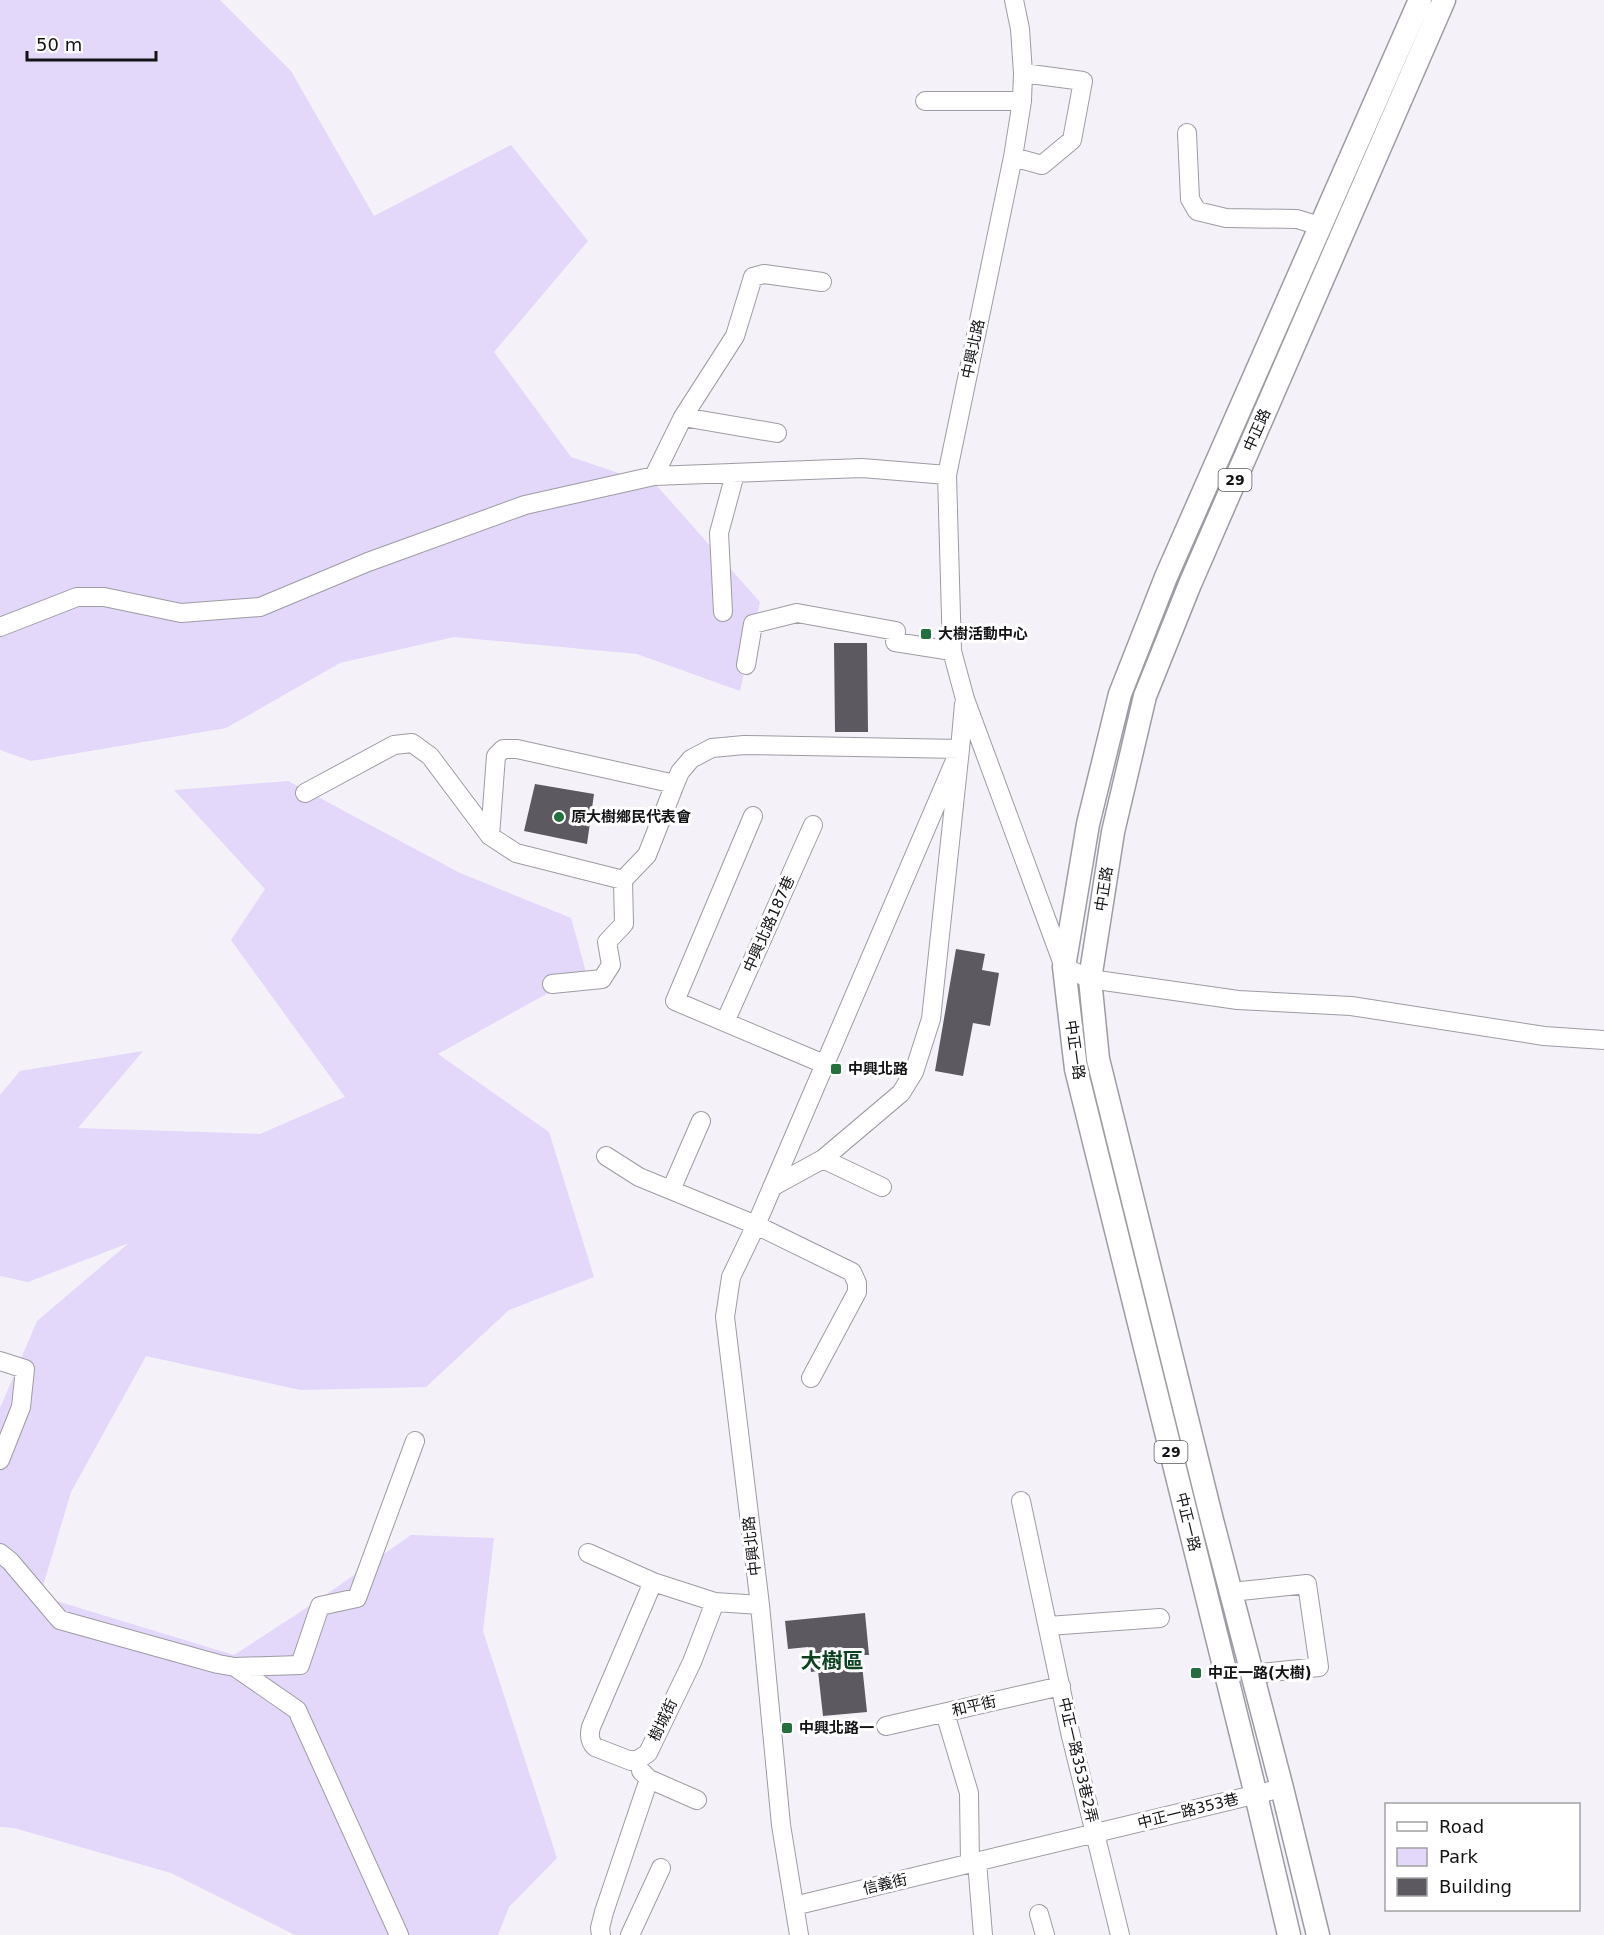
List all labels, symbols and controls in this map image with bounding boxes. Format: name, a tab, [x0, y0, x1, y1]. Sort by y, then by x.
scale bar	[27, 24, 156, 62]
text: 50 m	[36, 34, 82, 55]
street label: 中興北路	[958, 318, 988, 380]
street label: 中正路	[1240, 406, 1274, 454]
road number: 29	[1218, 469, 1252, 491]
place label: 大樹活動中心	[938, 625, 1028, 643]
marker: 大樹活動中心	[919, 627, 933, 641]
place label: 原大樹鄉民代表會	[571, 808, 691, 826]
marker: 原大樹鄉民代表會	[552, 810, 566, 824]
street label: 中正路	[1092, 865, 1116, 913]
street label: 中興北路187巷	[740, 873, 798, 975]
street label: 中正一路	[1062, 1019, 1088, 1081]
place label: 中興北路	[848, 1060, 908, 1078]
marker: 中興北路	[829, 1062, 843, 1076]
road number: 29	[1154, 1441, 1188, 1463]
street label: 中正一路	[1172, 1491, 1204, 1553]
street label: 中興北路	[739, 1515, 765, 1577]
district label: 大樹區	[801, 1649, 864, 1673]
place label: 中正一路(大樹)	[1208, 1664, 1312, 1682]
marker: 中正一路(大樹)	[1189, 1666, 1203, 1680]
street label: 和平街	[950, 1692, 998, 1720]
street label: 樹城街	[645, 1696, 681, 1744]
street label: 中正一路353巷2弄	[1055, 1696, 1101, 1824]
place label: 中興北路一	[799, 1719, 874, 1737]
marker: 中興北路一	[780, 1721, 794, 1735]
street label: 中正一路353巷	[1136, 1790, 1240, 1832]
legend	[1385, 1803, 1580, 1911]
text: Road	[1439, 1816, 1484, 1837]
text: Park	[1439, 1846, 1478, 1867]
street label: 信義街	[861, 1870, 909, 1898]
text: Building	[1439, 1876, 1512, 1897]

